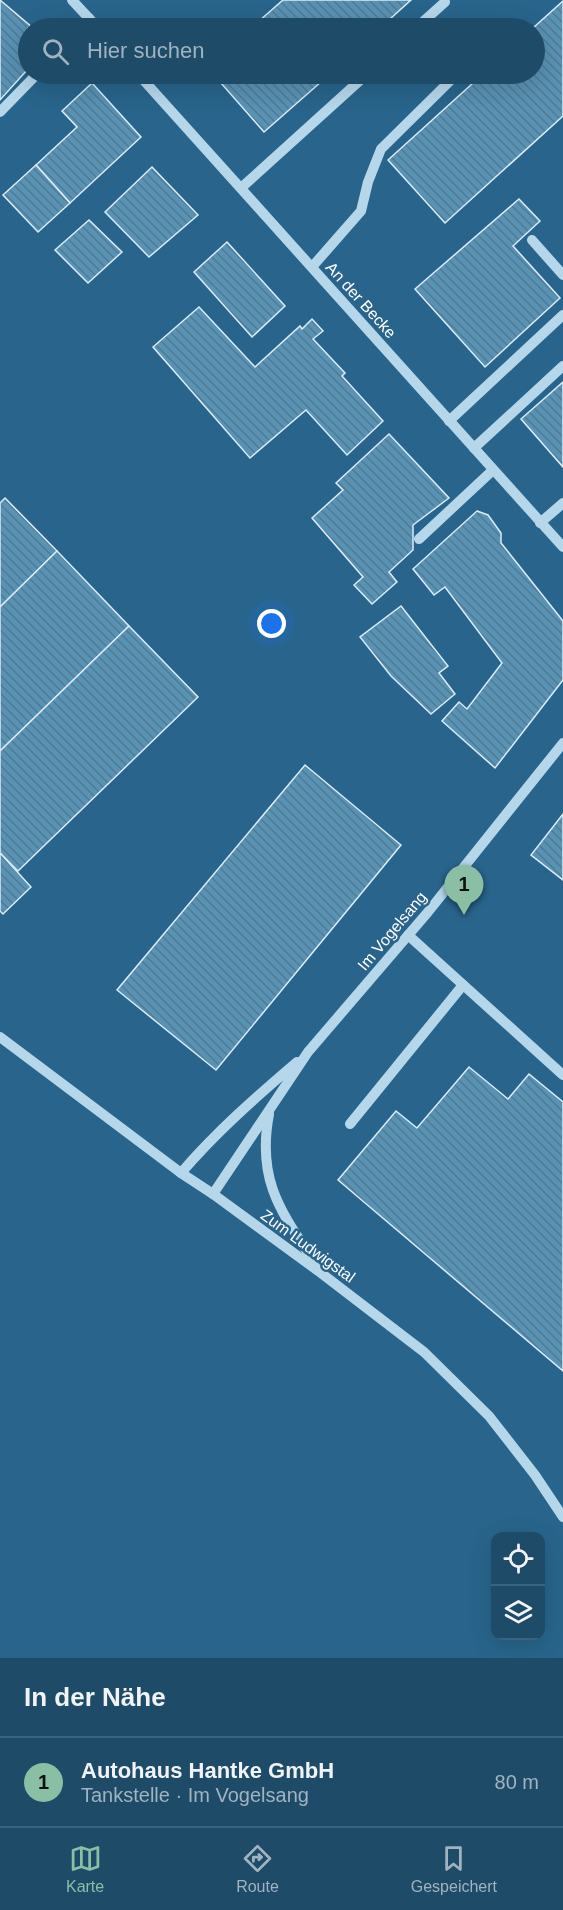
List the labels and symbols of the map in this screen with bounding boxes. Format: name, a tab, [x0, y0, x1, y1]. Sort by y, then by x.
street label: An der Becke	[323, 259, 400, 341]
your location	[257, 609, 286, 638]
pin: 1	[444, 866, 484, 915]
street label: Im Vogelsang	[354, 888, 430, 974]
street label: Zum Ludwigstal	[258, 1206, 358, 1286]

